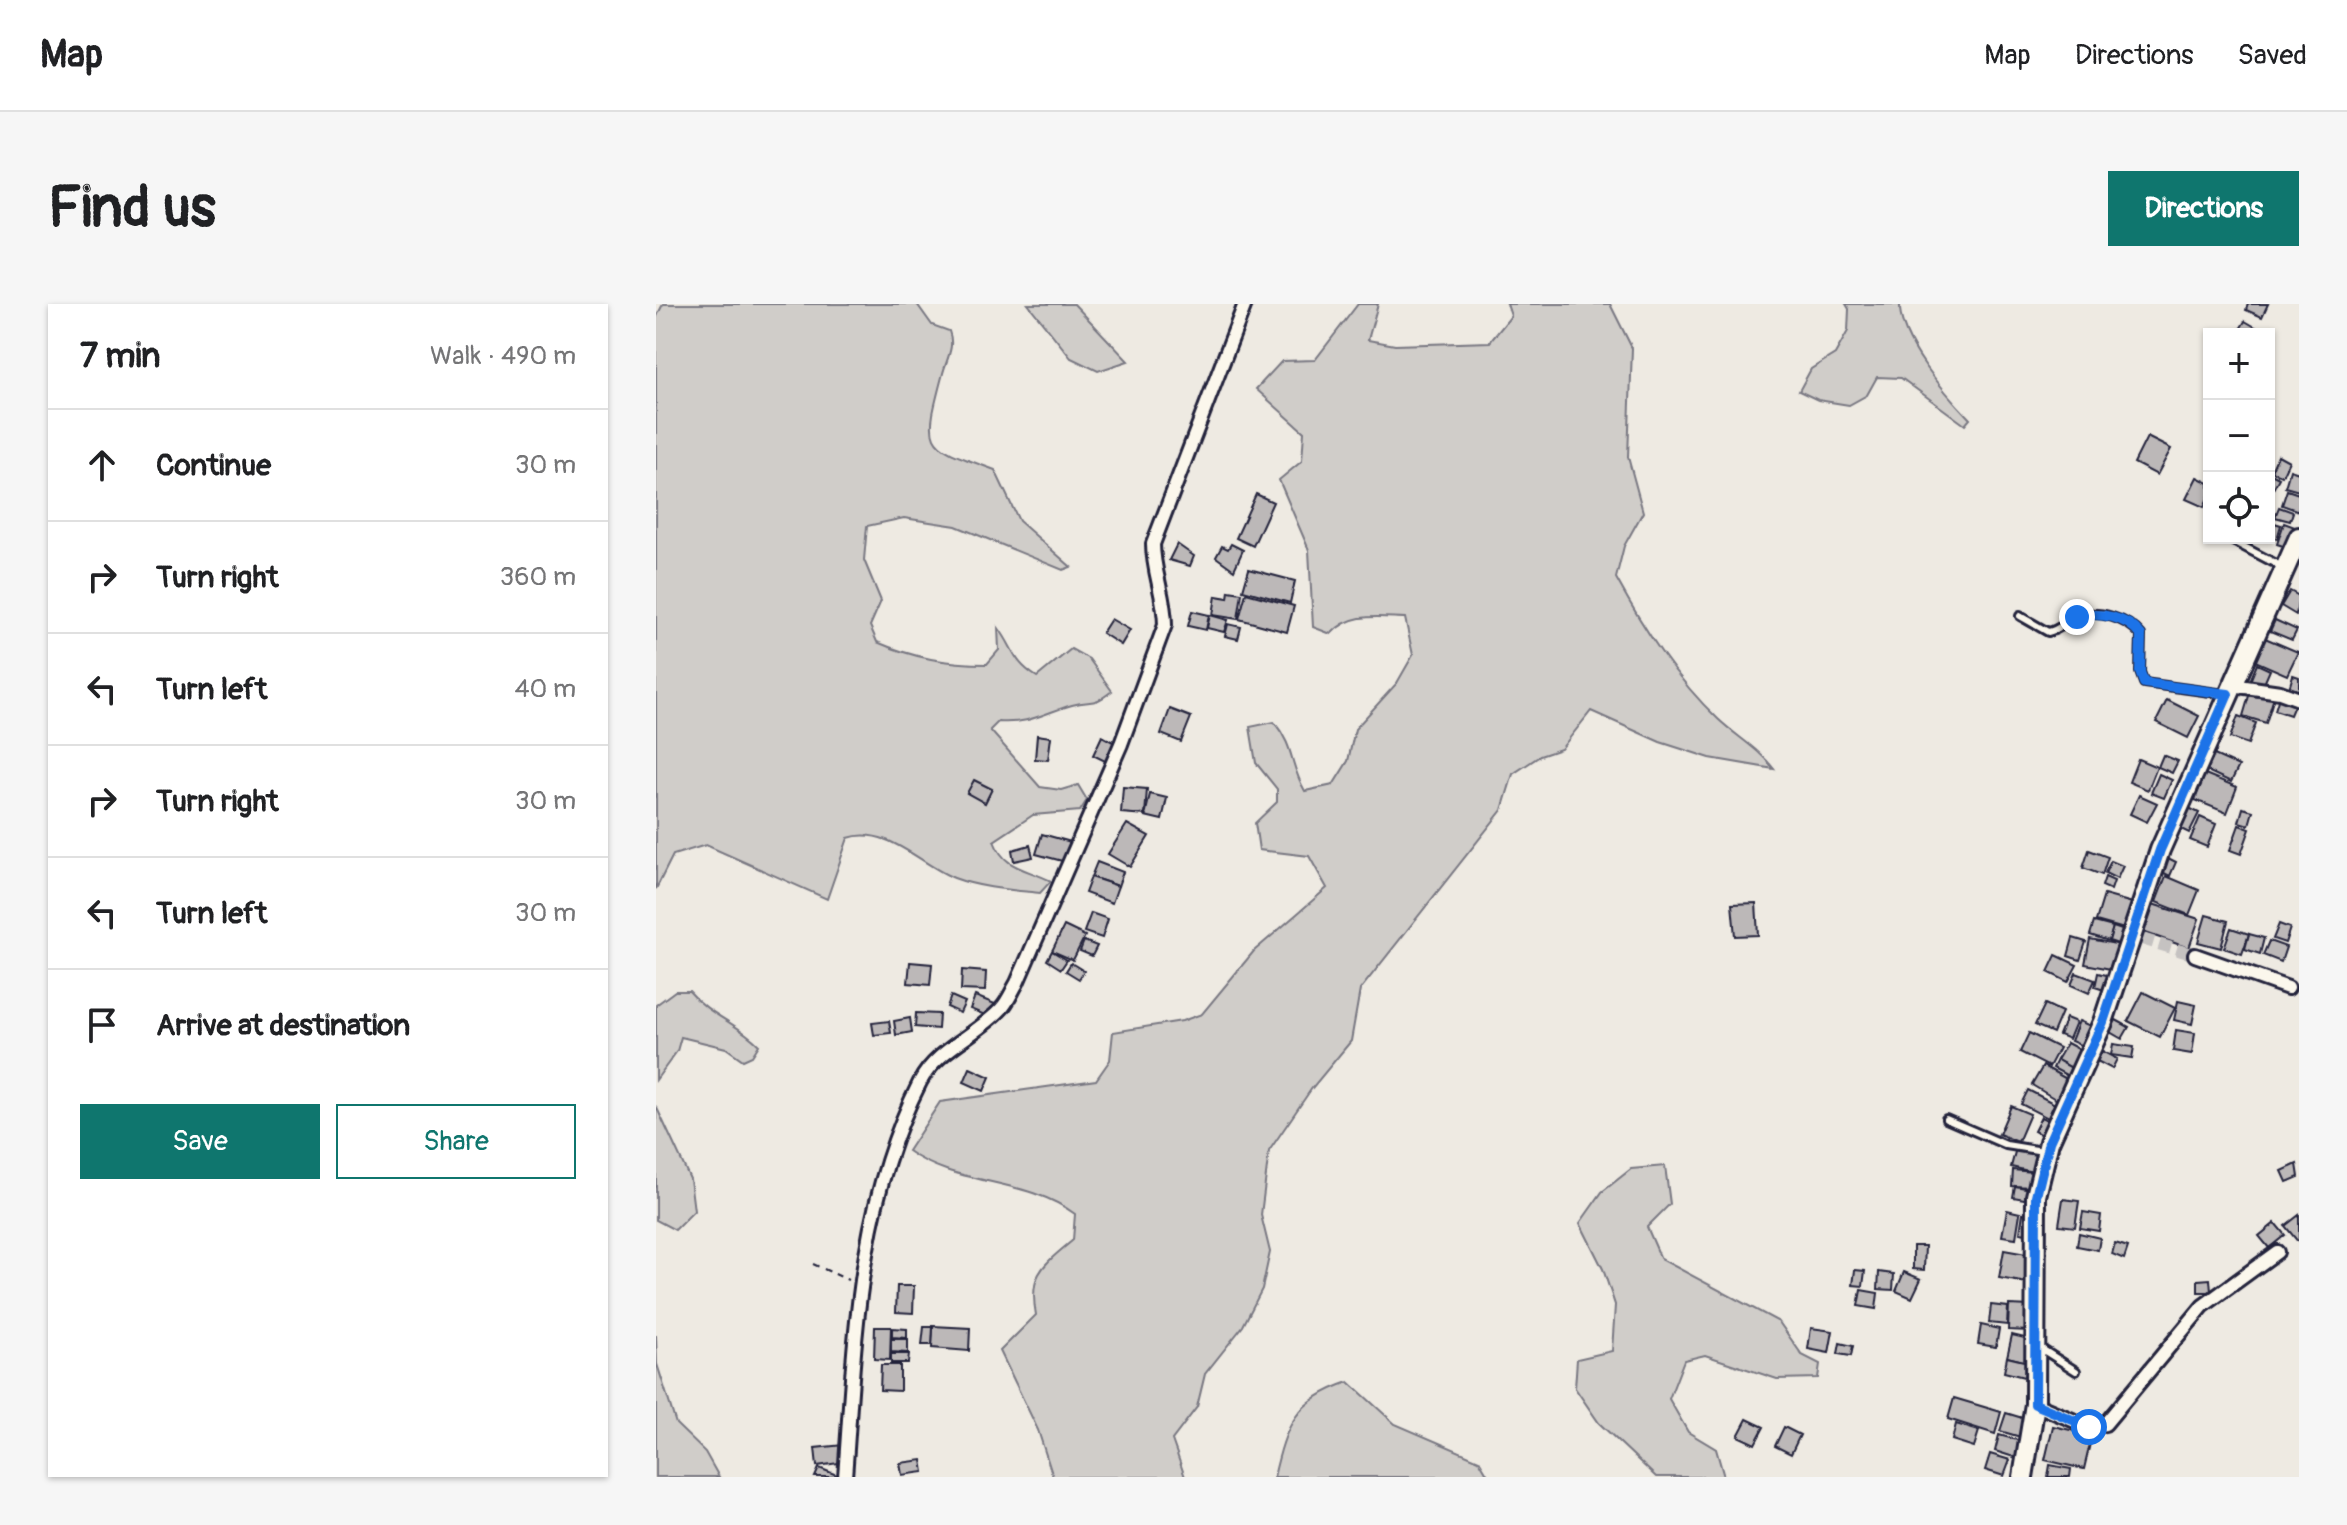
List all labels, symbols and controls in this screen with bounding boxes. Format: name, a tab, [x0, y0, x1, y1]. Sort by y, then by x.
text: Map	[40, 31, 103, 79]
text: Map	[1984, 38, 2031, 73]
text: Directions	[2075, 38, 2194, 73]
text: Saved	[2238, 38, 2307, 73]
button: Directions	[2108, 171, 2299, 246]
text: Find us	[48, 174, 216, 243]
map controls	[2203, 328, 2275, 544]
button: +	[2203, 328, 2275, 400]
text: 7 min	[80, 335, 161, 378]
text: Walk · 490 m	[430, 340, 576, 372]
button: −	[2203, 400, 2275, 472]
icon: ahead	[80, 443, 124, 487]
text: Continue	[156, 447, 271, 484]
text: 30 m	[515, 449, 576, 481]
button: locate	[2203, 472, 2275, 544]
icon: right	[80, 555, 124, 599]
text: Turn right	[156, 559, 279, 596]
text: 360 m	[500, 561, 576, 593]
route end	[2059, 599, 2095, 635]
icon: left	[80, 667, 124, 711]
text: Turn left	[156, 671, 267, 708]
text: 40 m	[514, 673, 576, 705]
icon: right	[80, 779, 124, 823]
text: Turn right	[156, 783, 279, 820]
text: 30 m	[515, 785, 576, 817]
icon: left	[80, 891, 124, 935]
text: Turn left	[156, 895, 267, 932]
text: 30 m	[515, 897, 576, 929]
icon: arrive	[80, 1003, 124, 1047]
text: Arrive at destination	[156, 1007, 410, 1044]
button: Save	[80, 1104, 320, 1179]
button: Share	[336, 1104, 576, 1179]
route start	[2071, 1409, 2107, 1445]

